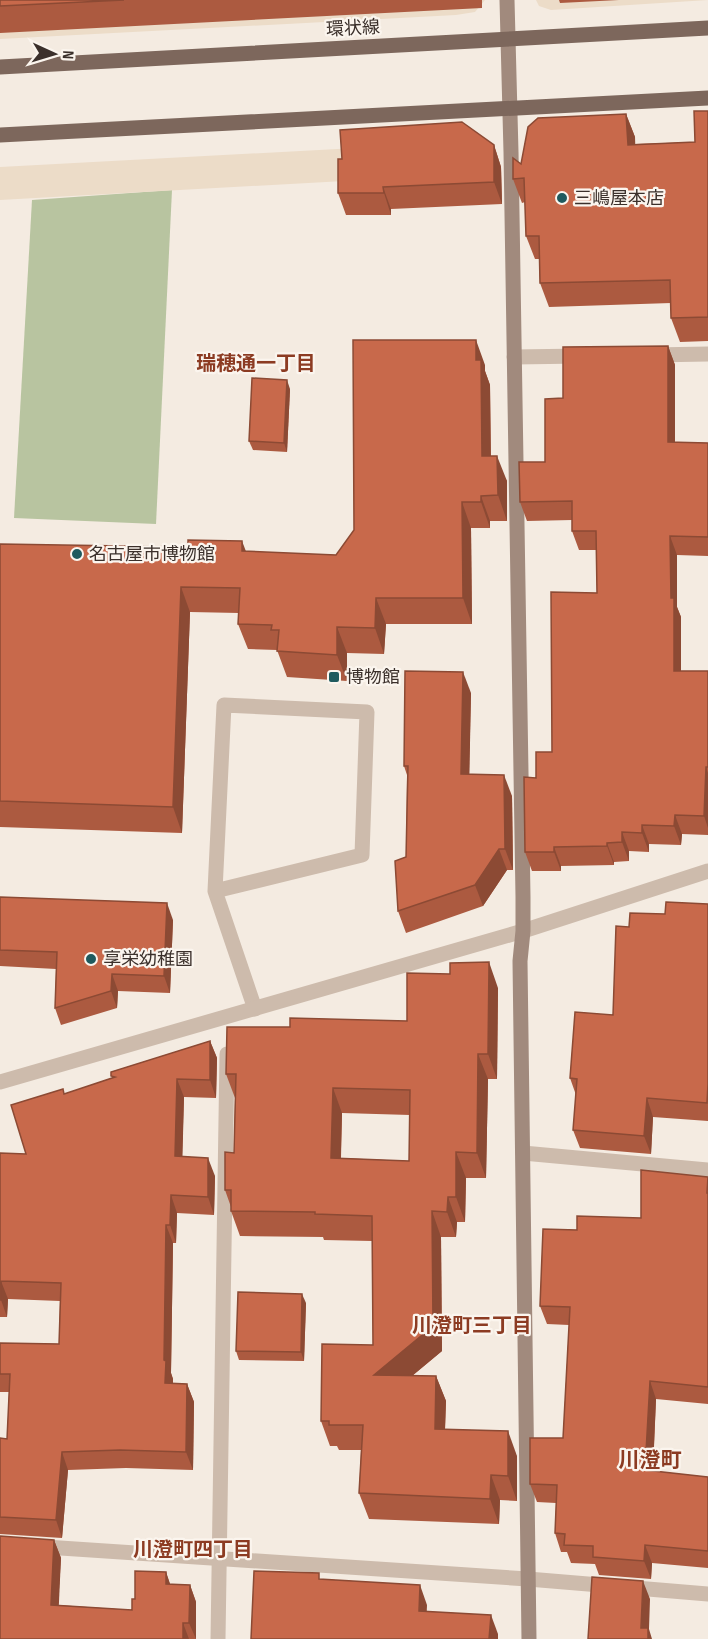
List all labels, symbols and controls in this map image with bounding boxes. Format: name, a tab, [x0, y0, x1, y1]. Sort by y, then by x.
street label: 環状線	[326, 17, 381, 40]
north arrow	[24, 24, 84, 84]
text: N	[58, 50, 77, 60]
place label: 三嶋屋本店	[574, 188, 664, 209]
marker: 三嶋屋本店	[555, 191, 569, 205]
district label: 瑞穂通一丁目	[196, 352, 316, 376]
place label: 名古屋市博物館	[89, 544, 215, 565]
marker: 名古屋市博物館	[70, 547, 84, 561]
place label: 博物館	[346, 667, 400, 688]
marker: 博物館	[327, 670, 341, 684]
place label: 享栄幼稚園	[103, 949, 193, 970]
marker: 享栄幼稚園	[84, 952, 98, 966]
district label: 川澄町三丁目	[412, 1314, 532, 1338]
district label: 川澄町	[619, 1448, 682, 1473]
district label: 川澄町四丁目	[133, 1538, 253, 1562]

